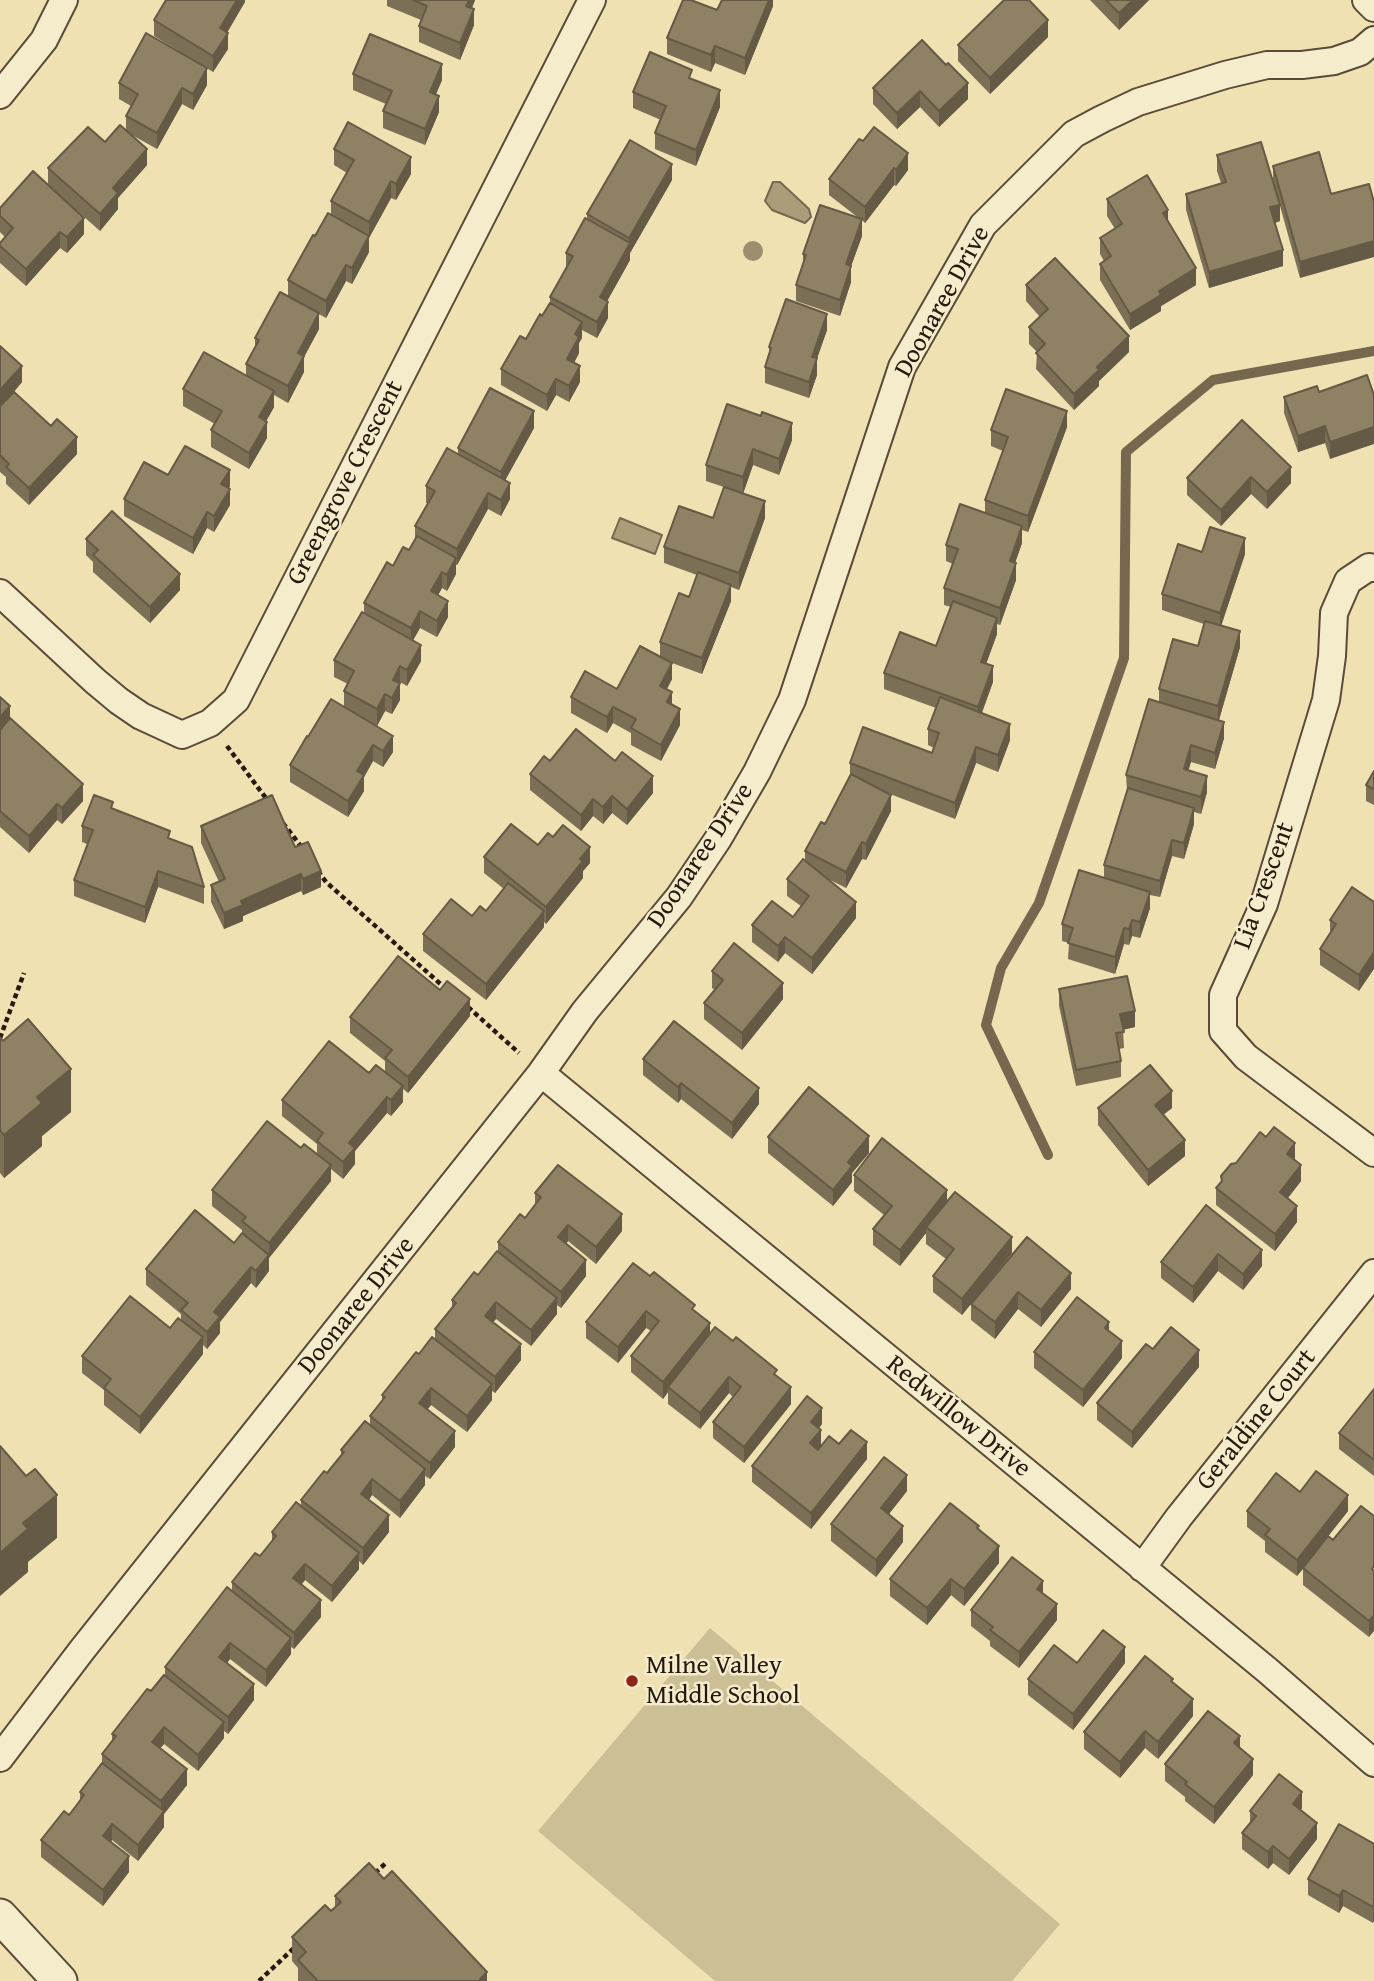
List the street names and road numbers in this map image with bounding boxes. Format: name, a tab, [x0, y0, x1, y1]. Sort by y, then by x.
street label: Doonaree Drive	[889, 221, 997, 383]
street label: Greengrove Crescent	[281, 376, 411, 590]
street label: Doonaree Drive	[641, 778, 761, 934]
street label: Lia Crescent	[1228, 818, 1302, 954]
street label: Doonaree Drive	[292, 1231, 422, 1381]
street label: Geraldine Court	[1191, 1343, 1323, 1497]
street label: Redwillow Drive	[879, 1349, 1037, 1485]

